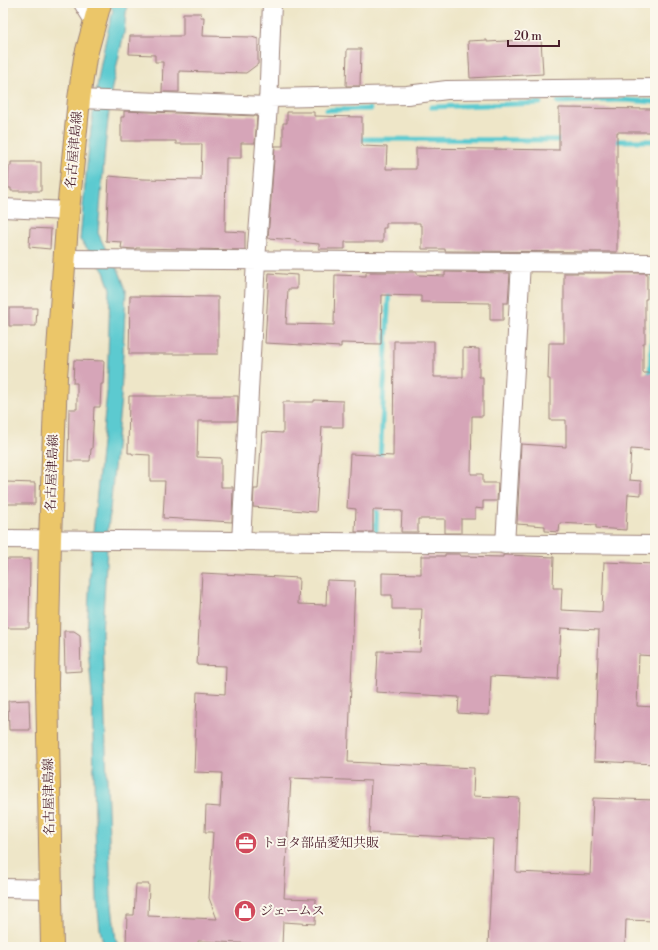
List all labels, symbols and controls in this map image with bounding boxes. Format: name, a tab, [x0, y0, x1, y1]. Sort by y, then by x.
scale bar	[508, 22, 559, 48]
text: 20 m	[514, 29, 542, 44]
street label: 名古屋津島線	[63, 110, 85, 190]
street label: 名古屋津島線	[43, 434, 61, 512]
street label: 名古屋津島線	[40, 758, 58, 836]
office icon: トヨタ部品愛知共販	[233, 830, 259, 856]
place label: トヨタ部品愛知共販	[262, 835, 379, 851]
shop icon: ジェームス	[232, 898, 258, 924]
place label: ジェームス	[260, 903, 325, 919]

